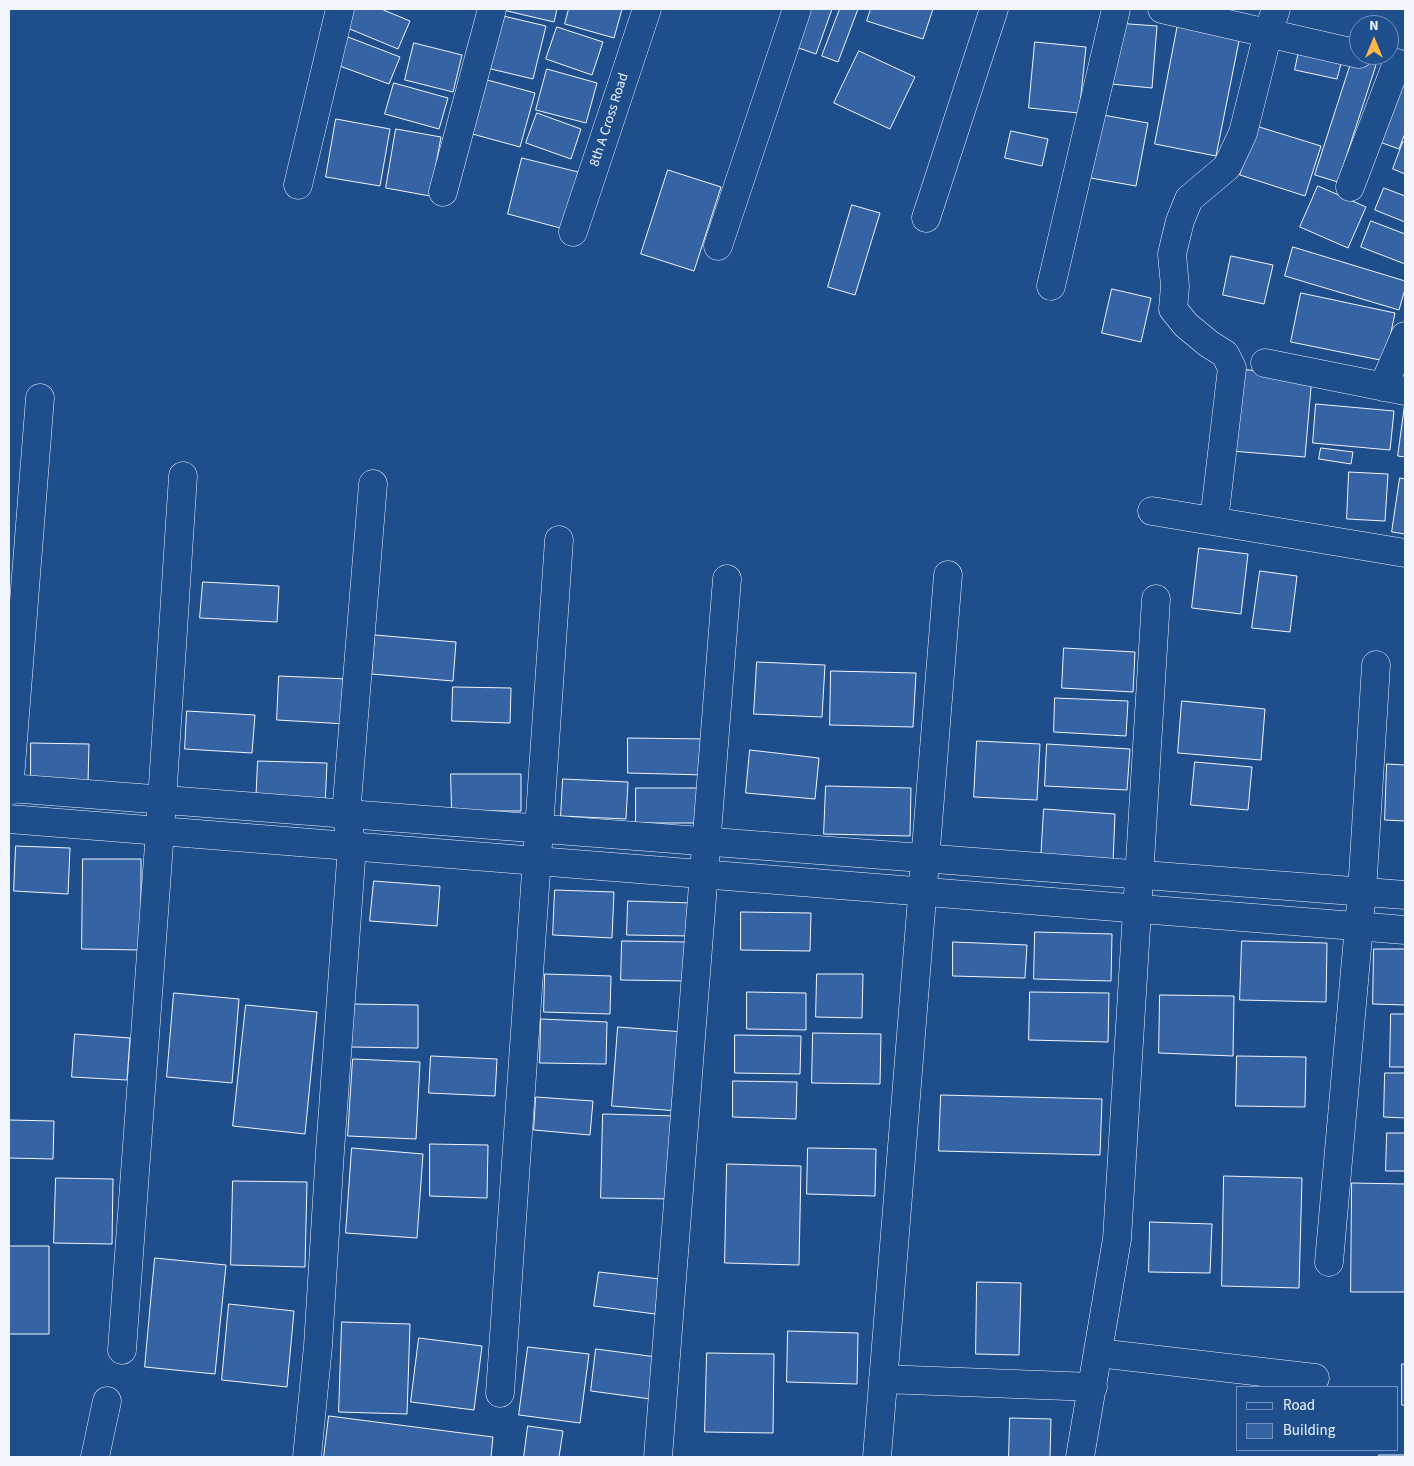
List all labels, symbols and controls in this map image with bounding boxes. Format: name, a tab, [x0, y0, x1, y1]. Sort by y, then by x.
north arrow	[1349, 15, 1399, 65]
text: N	[1369, 16, 1379, 36]
street label: 8th A Cross Road	[587, 71, 633, 169]
legend	[1236, 1386, 1399, 1451]
text: Road	[1283, 1395, 1315, 1416]
text: Building	[1283, 1420, 1335, 1441]

